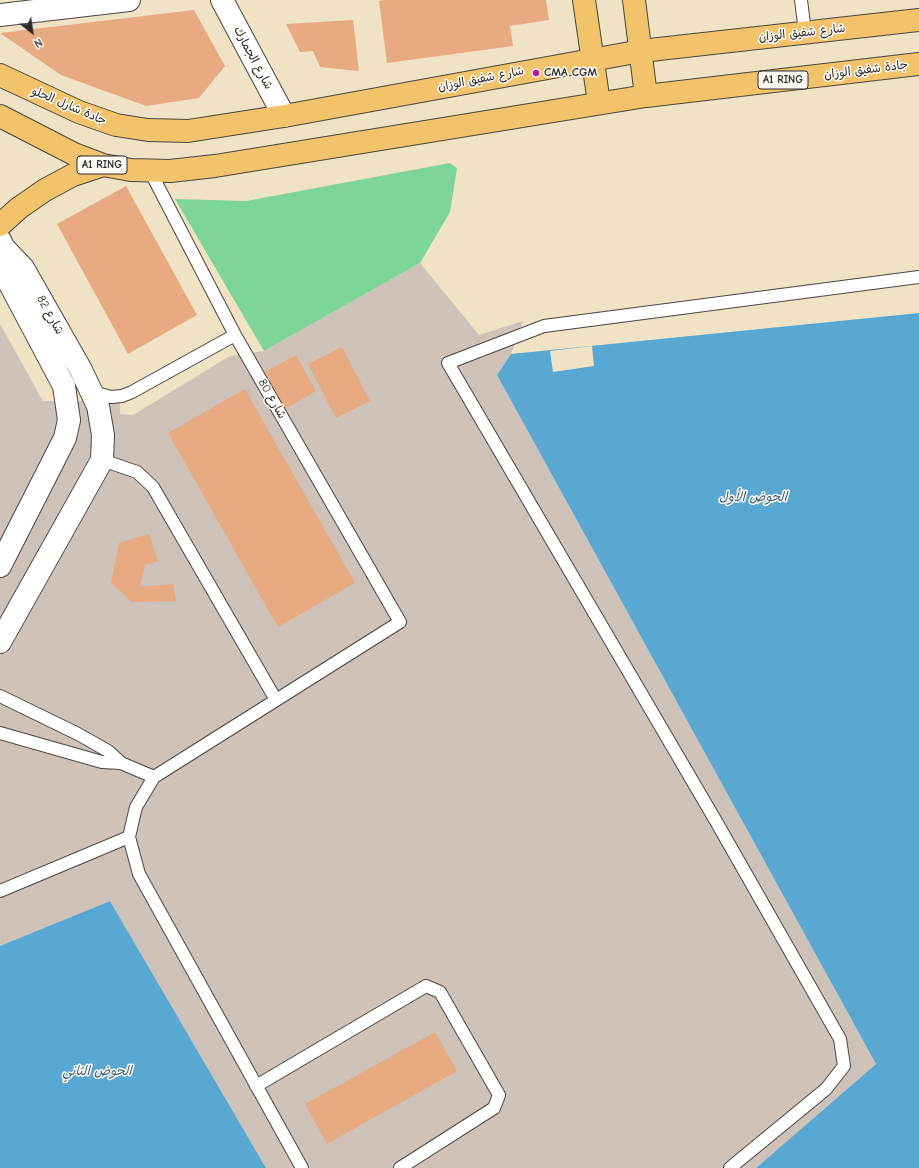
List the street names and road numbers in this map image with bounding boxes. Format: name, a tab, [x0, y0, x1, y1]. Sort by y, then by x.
street label: شارع شفيق الوزان	[758, 21, 846, 45]
street label: شارع الجمارك	[230, 24, 276, 92]
street label: جادة شفيق الوزان	[823, 58, 909, 82]
street label: شارع شفيق الوزان	[437, 64, 525, 94]
road number: A1 RING	[758, 71, 808, 89]
street label: جادة شارل الحلو	[29, 84, 109, 128]
road number: A1 RING	[77, 156, 127, 174]
street label: شارع 82	[33, 293, 67, 337]
street label: شارع 80	[255, 377, 289, 421]

